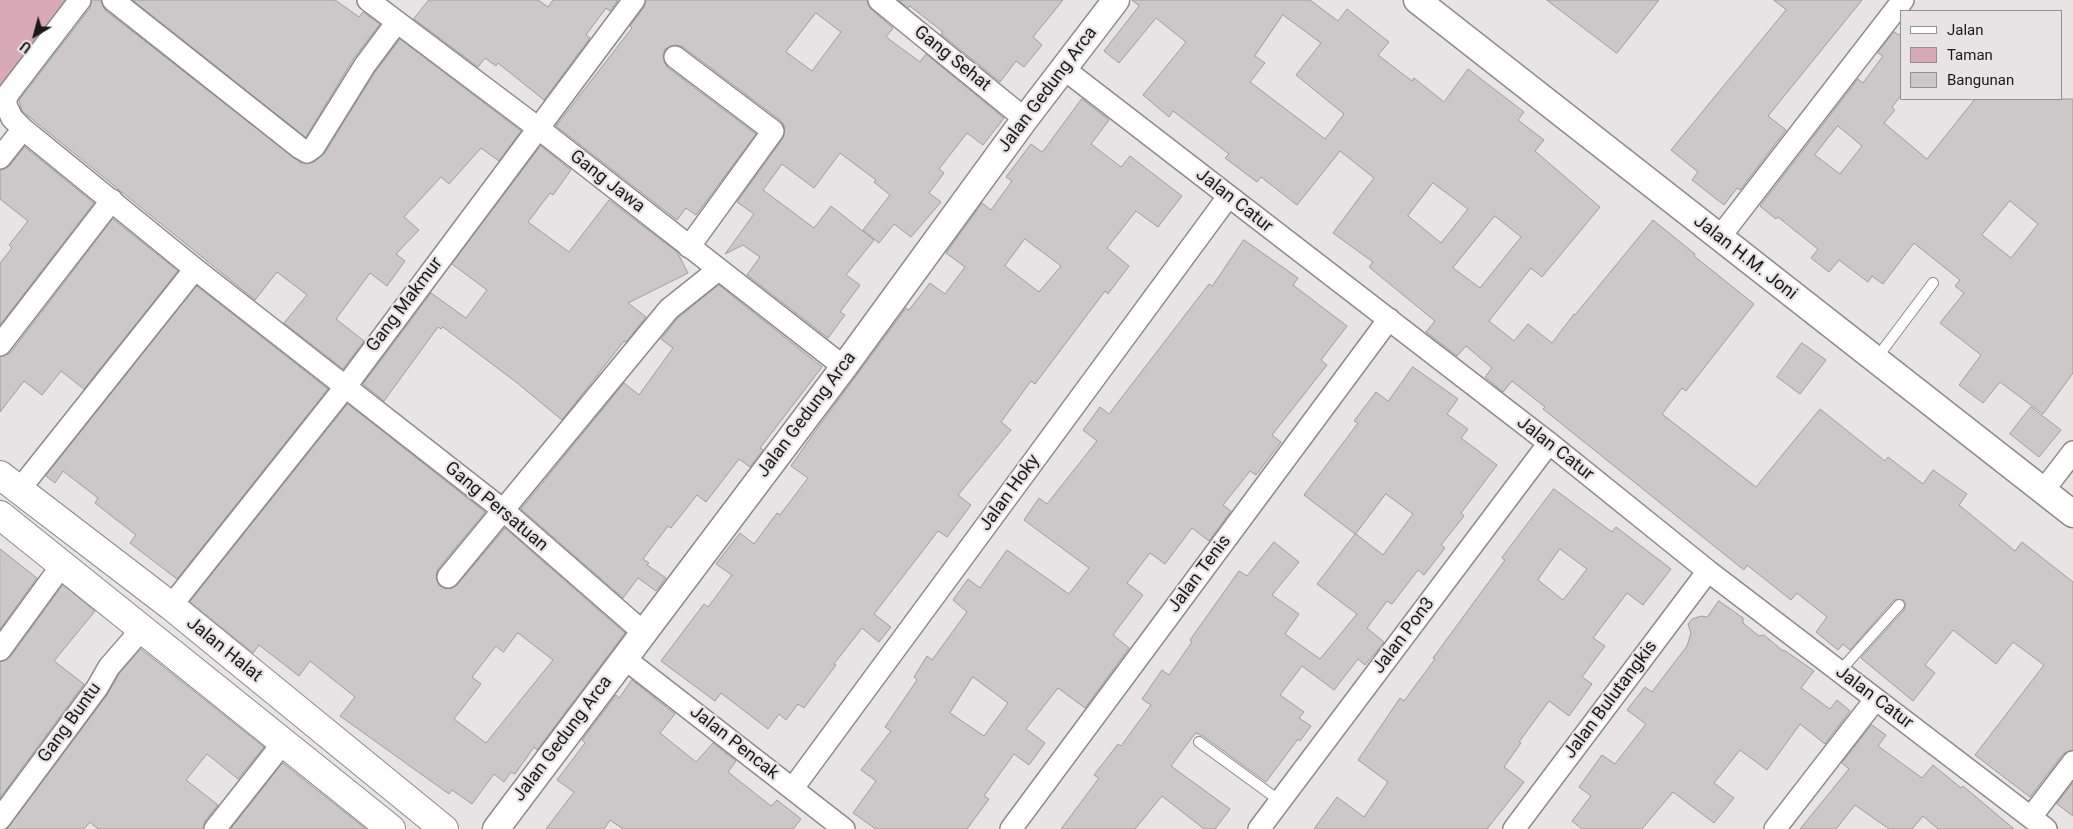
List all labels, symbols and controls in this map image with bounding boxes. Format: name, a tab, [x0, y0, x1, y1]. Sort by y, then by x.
north arrow	[10, 10, 60, 60]
legend	[1900, 10, 2063, 100]
text: Jalan	[1947, 21, 1984, 39]
street label: Gang Sehat	[909, 22, 995, 96]
street label: Jalan Gedung Arca	[994, 23, 1102, 157]
text: U	[17, 38, 34, 56]
text: Taman	[1947, 46, 1993, 64]
text: Bangunan	[1947, 71, 2014, 89]
street label: Gang Jawa	[565, 146, 649, 218]
street label: Jalan Catur	[1191, 164, 1277, 238]
street label: Jalan H.M. Joni	[1689, 211, 1801, 305]
street label: Gang Makmur	[362, 253, 448, 357]
street label: Jalan Gedung Arca	[753, 348, 861, 482]
street label: Jalan Catur	[1512, 412, 1598, 486]
street label: Jalan Hoky	[975, 451, 1045, 535]
street label: Gang Persatuan	[440, 458, 552, 556]
street label: Jalan Tenis	[1164, 531, 1236, 617]
street label: Jalan Pon3	[1368, 594, 1440, 678]
street label: Jalan Halat	[182, 613, 266, 687]
street label: Jalan Bulutangkis	[1560, 637, 1662, 763]
street label: Jalan Catur	[1831, 662, 1917, 734]
street label: Jalan Gedung Arca	[509, 672, 617, 806]
street label: Gang Buntu	[34, 679, 106, 767]
street label: Jalan Pencak	[685, 701, 783, 785]

